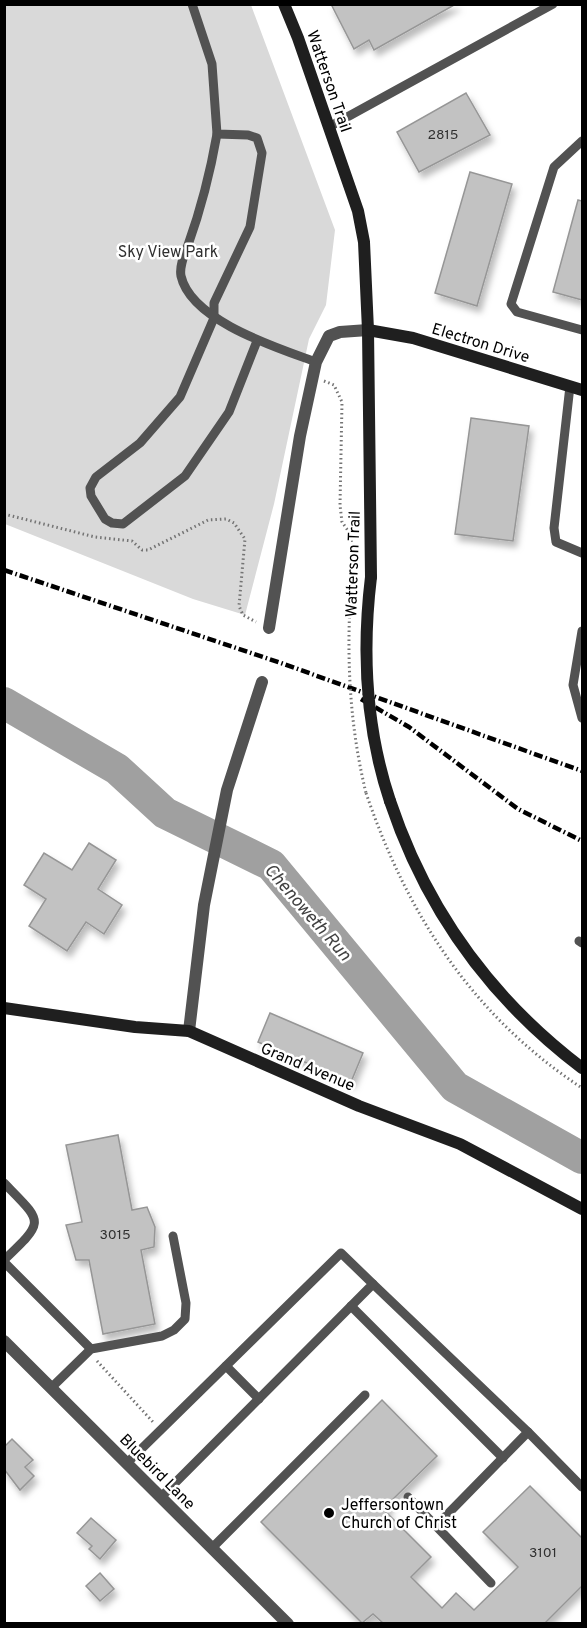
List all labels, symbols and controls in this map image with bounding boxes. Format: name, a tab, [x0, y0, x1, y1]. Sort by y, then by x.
street label: Watterson Trail	[301, 28, 355, 135]
house number: 2815	[427, 127, 459, 144]
park label: Sky View Park	[118, 243, 218, 263]
street label: Electron Drive	[429, 320, 532, 368]
street label: Watterson Trail	[342, 510, 366, 618]
water label: Chenoweth Run	[258, 860, 356, 967]
street label: Grand Avenue	[257, 1039, 357, 1097]
house number: 3015	[99, 1227, 131, 1244]
street label: Bluebird Lane	[114, 1430, 199, 1515]
place label: Jeffersontown Church of Christ	[341, 1496, 457, 1534]
marker: Jeffersontown Church of Christ	[322, 1506, 336, 1520]
house number: 3101	[529, 1545, 557, 1562]

